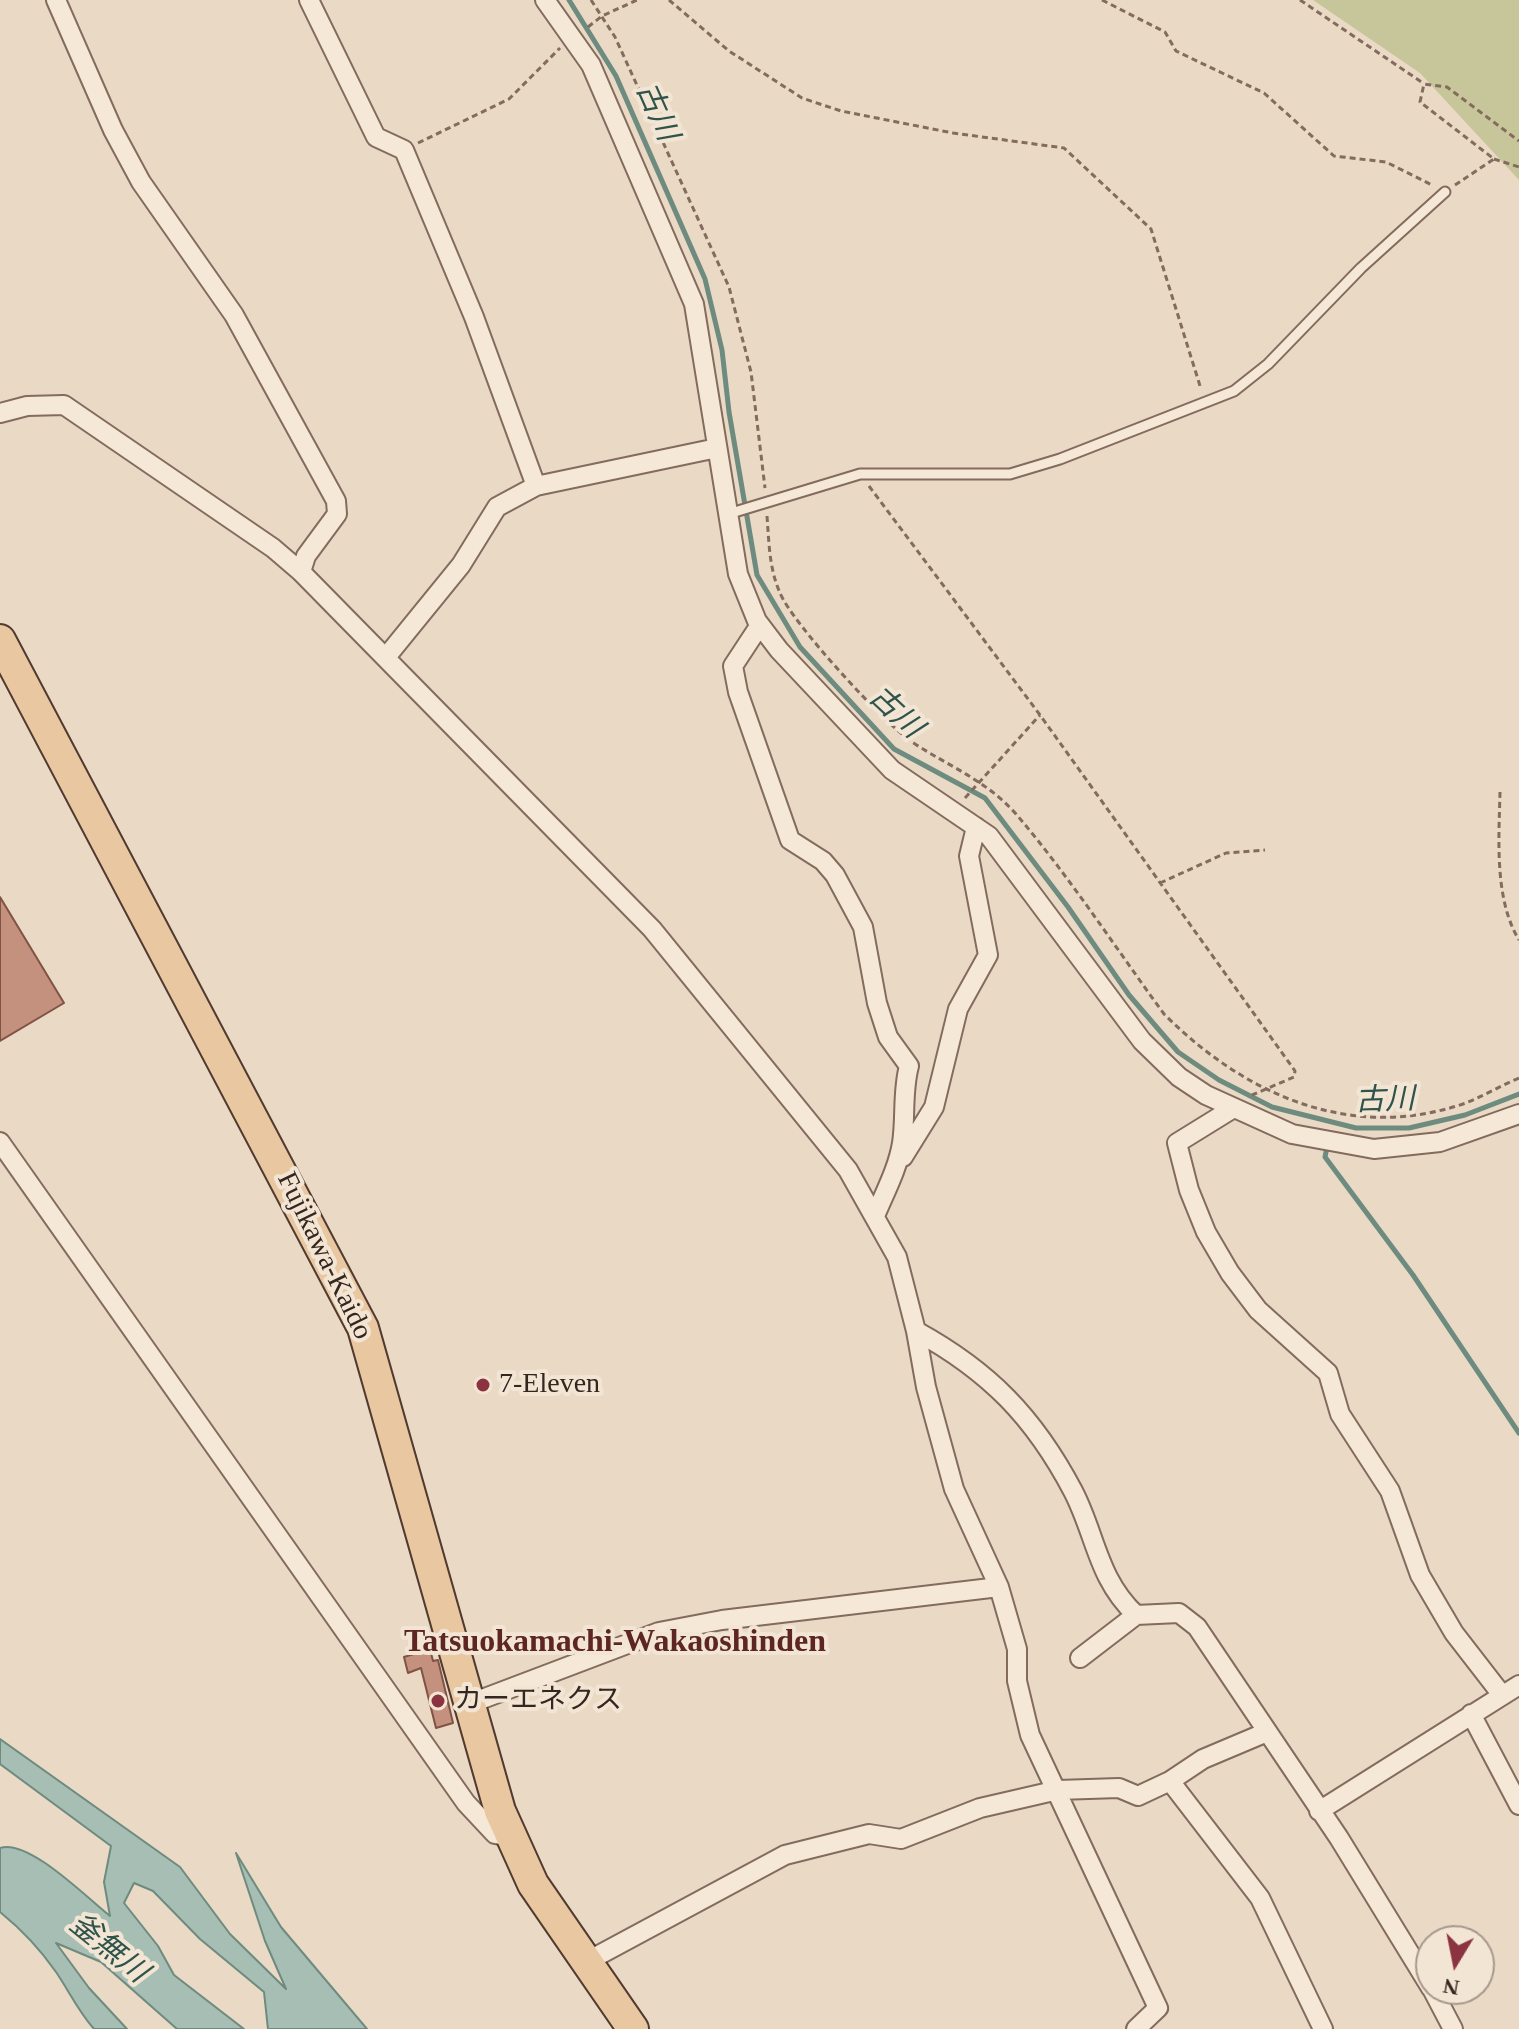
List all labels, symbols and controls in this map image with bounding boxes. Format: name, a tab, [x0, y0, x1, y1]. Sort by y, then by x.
water label: 古川	[627, 77, 685, 147]
water label: 古川	[861, 679, 929, 747]
water label: 古川	[1354, 1082, 1416, 1120]
street label: Fujikawa-Kaido	[269, 1167, 379, 1345]
place label: 7-Eleven	[499, 1368, 600, 1402]
marker: 7-Eleven	[474, 1376, 492, 1394]
district label: Tatsuokamachi-Wakaoshinden	[404, 1624, 826, 1662]
place label: カーエネクス	[454, 1684, 622, 1718]
marker: カーエネクス	[429, 1692, 447, 1710]
water label: 釜無川	[62, 1907, 154, 1991]
north arrow	[1415, 1925, 1495, 2005]
text: N	[1441, 1973, 1461, 2001]

